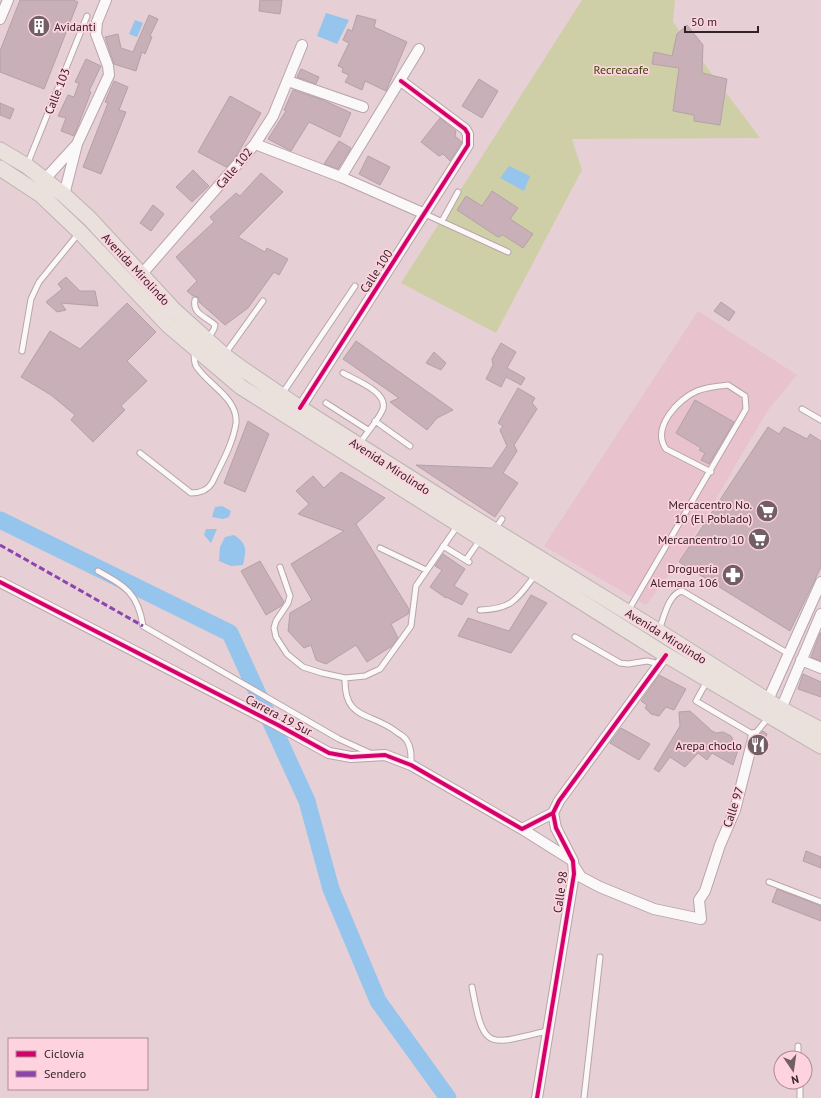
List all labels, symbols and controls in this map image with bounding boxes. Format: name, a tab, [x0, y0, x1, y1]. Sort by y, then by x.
scale bar	[685, 8, 758, 34]
building icon: Avidanti	[26, 13, 52, 39]
text: 50 m	[691, 14, 717, 29]
place label: Avidanti	[54, 19, 96, 34]
park label: Recreacafe	[593, 62, 649, 77]
street label: Calle 103	[41, 66, 73, 116]
street label: Calle 102	[213, 145, 255, 191]
street label: Avenida Mirolindo	[99, 230, 173, 308]
street label: Calle 100	[356, 246, 396, 295]
street label: Avenida Mirolindo	[347, 434, 433, 498]
place label: Mercacentro No. 10 (El Poblado)	[668, 497, 752, 526]
supermarket icon: Mercacentro No. 10 (El Poblado)	[754, 498, 780, 524]
supermarket icon: Mercancentro 10	[746, 526, 772, 552]
place label: Mercancentro 10	[658, 532, 744, 547]
place label: Droguería Alemana 106	[650, 561, 718, 590]
pharmacy icon: Droguería Alemana 106	[720, 562, 746, 588]
street label: Avenida Mirolindo	[623, 605, 709, 667]
street label: Carrera 19 Sur	[243, 691, 315, 739]
restaurant icon: Arepa choclo	[745, 732, 771, 758]
place label: Arepa choclo	[675, 738, 742, 753]
street label: Calle 97	[719, 785, 747, 829]
street label: Calle 98	[550, 870, 570, 914]
legend	[8, 1038, 148, 1090]
text: Ciclovía	[44, 1046, 84, 1061]
north arrow	[773, 1050, 813, 1090]
text: Sendero	[44, 1066, 86, 1081]
text: N	[790, 1072, 800, 1087]

